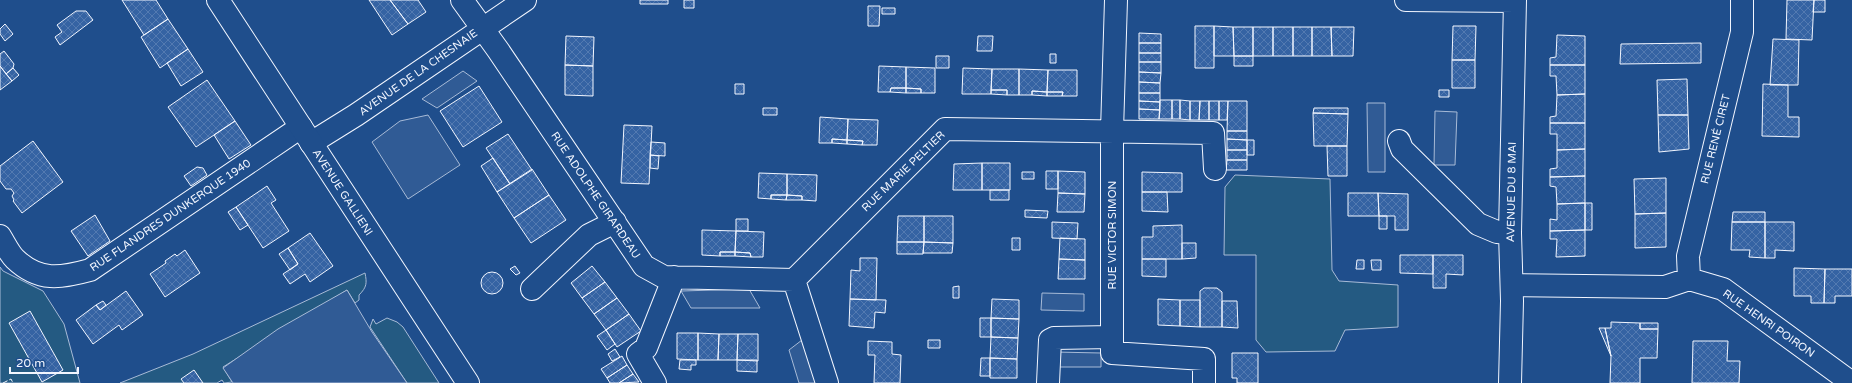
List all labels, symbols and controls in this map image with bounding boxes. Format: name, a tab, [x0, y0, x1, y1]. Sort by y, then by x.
street label: AVENUE DE LA CHESNAIE	[357, 26, 480, 118]
street label: RUE RENÉ CIRET	[1697, 92, 1733, 185]
street label: RUE MARIE PELTIER	[859, 128, 948, 214]
street label: RUE ADOLPHE GIRARDEAU	[548, 129, 643, 261]
street label: AVENUE DU 8 MAI	[1504, 142, 1519, 242]
street label: AVENUE GALLIENI	[310, 146, 375, 238]
street label: RUE FLANDRES DUNKERQUE 1940	[87, 157, 253, 274]
street label: RUE VICTOR SIMON	[1106, 181, 1119, 289]
street label: RUE HENRI POIRON	[1720, 287, 1817, 360]
scale bar	[10, 349, 78, 375]
text: 20 m	[16, 356, 45, 370]

